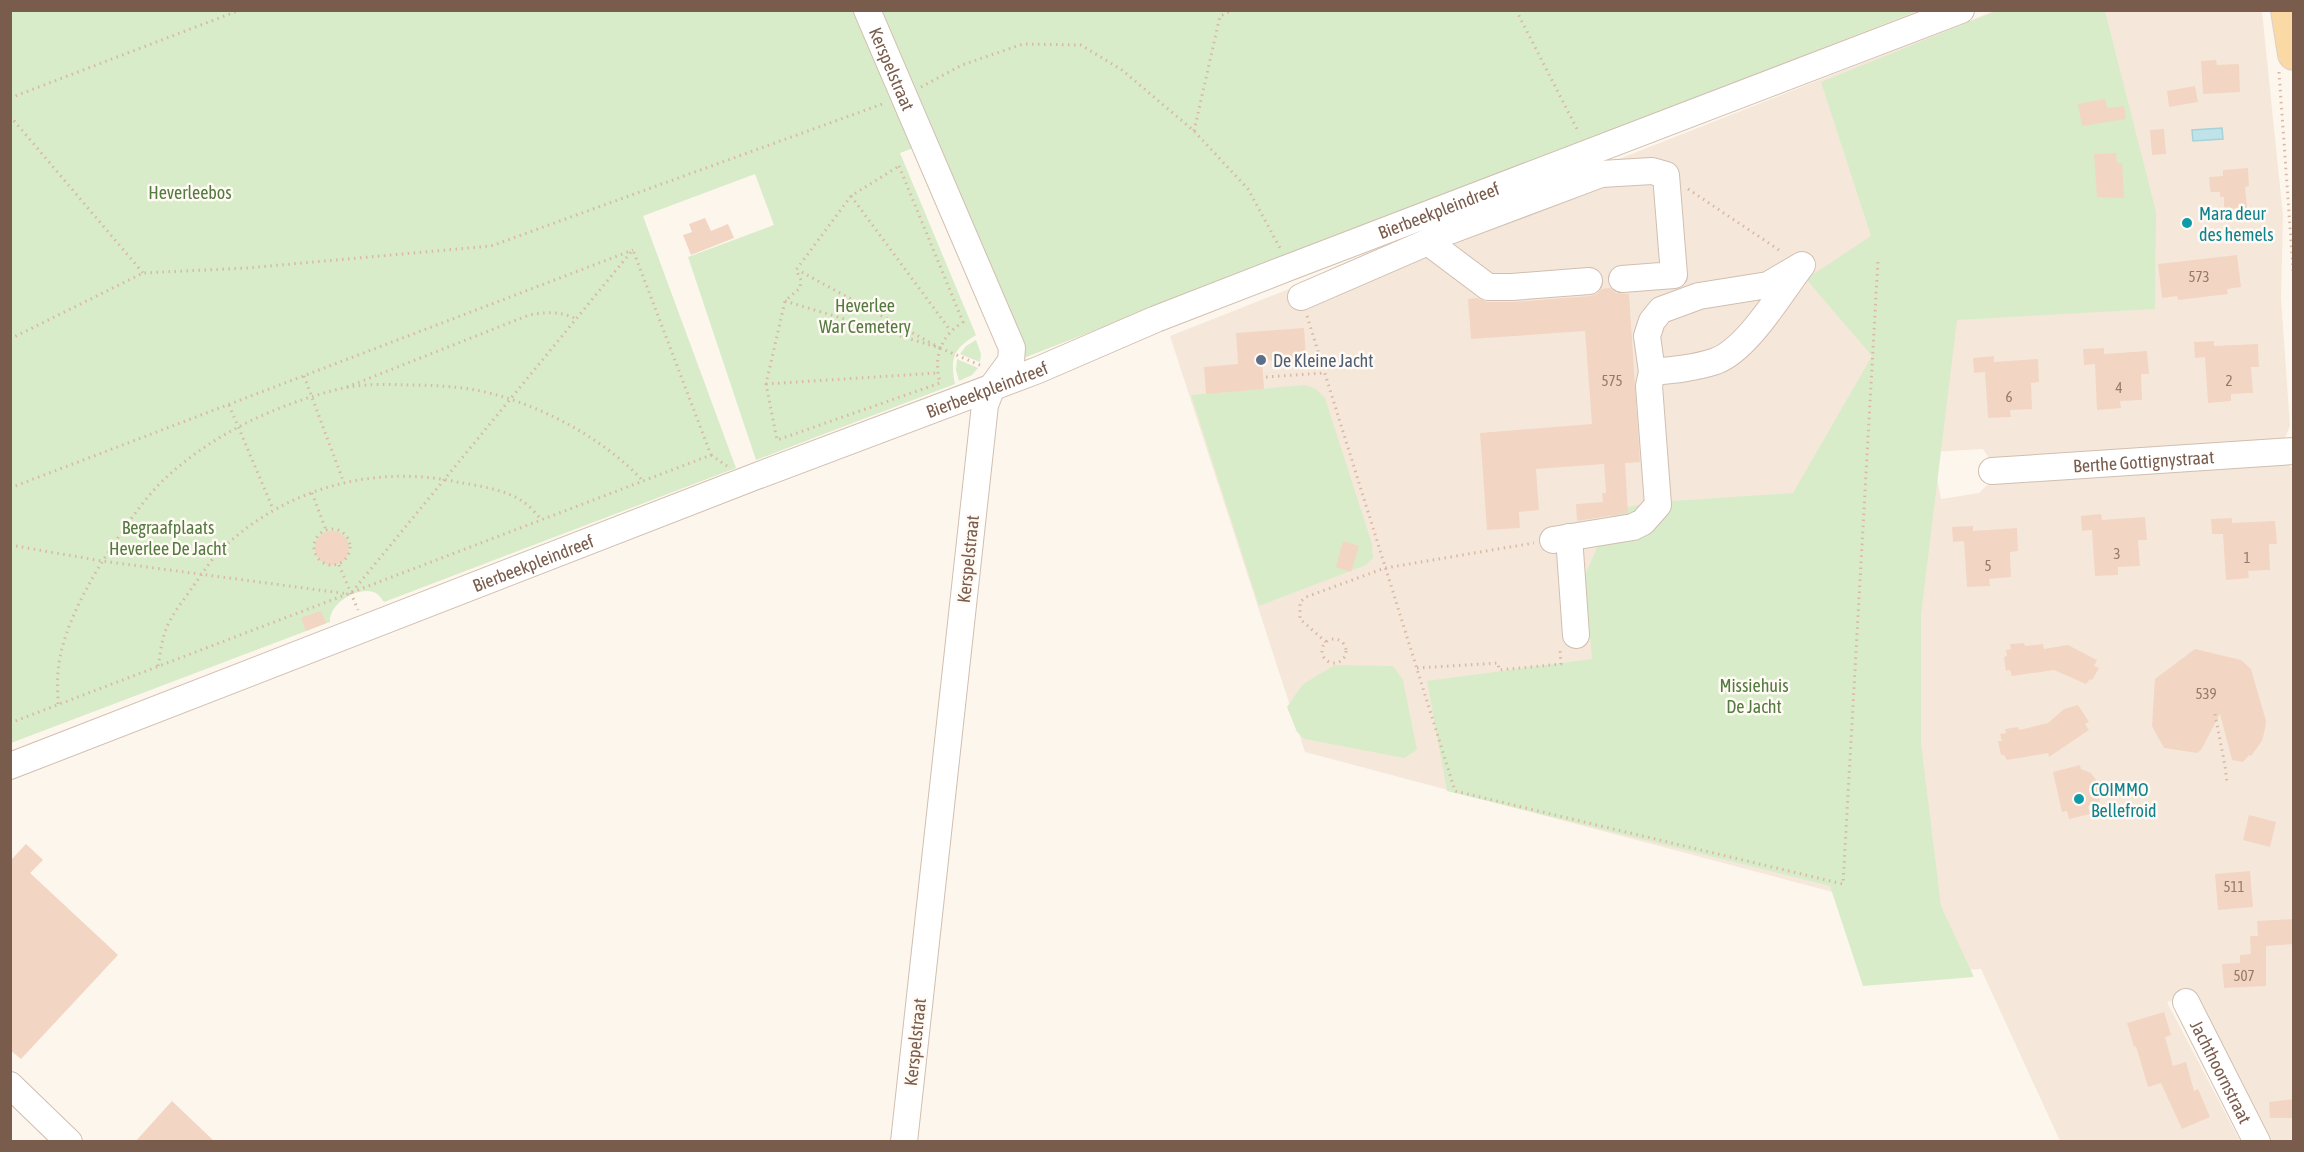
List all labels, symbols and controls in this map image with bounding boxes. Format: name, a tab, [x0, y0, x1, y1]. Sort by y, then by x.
street label: Kerspelstraat	[865, 24, 919, 114]
street label: Bierbeekpleindreef	[1375, 177, 1502, 243]
park label: Heverleebos	[148, 182, 232, 203]
place label: Mara deur des hemels	[2199, 203, 2274, 245]
marker: Mara deur des hemels	[2180, 216, 2194, 230]
house number: 573	[2188, 268, 2210, 285]
park label: Heverlee War Cemetery	[819, 295, 911, 337]
place label: De Kleine Jacht	[1273, 350, 1374, 371]
marker: De Kleine Jacht	[1254, 353, 1268, 367]
street label: Bierbeekpleindreef	[923, 357, 1051, 422]
house number: 575	[1601, 372, 1623, 389]
house number: 2	[2225, 372, 2233, 389]
house number: 4	[2115, 379, 2123, 396]
house number: 6	[2005, 388, 2013, 405]
street label: Berthe Gottignystraat	[2072, 446, 2215, 476]
street label: Kerspelstraat	[953, 514, 983, 604]
park label: Begraafplaats Heverlee De Jacht	[109, 517, 227, 559]
street label: Bierbeekpleindreef	[469, 530, 597, 596]
house number: 3	[2113, 545, 2121, 562]
house number: 1	[2243, 549, 2251, 566]
house number: 5	[1984, 557, 1992, 574]
park label: Missiehuis De Jacht	[1719, 675, 1789, 717]
house number: 539	[2195, 685, 2217, 702]
place label: COIMMO Bellefroid	[2091, 779, 2157, 821]
marker: COIMMO Bellefroid	[2072, 792, 2086, 806]
house number: 511	[2223, 878, 2245, 895]
house number: 507	[2233, 967, 2255, 984]
street label: Kerspelstraat	[900, 997, 930, 1087]
street label: Jachthoornstraat	[2186, 1016, 2256, 1127]

